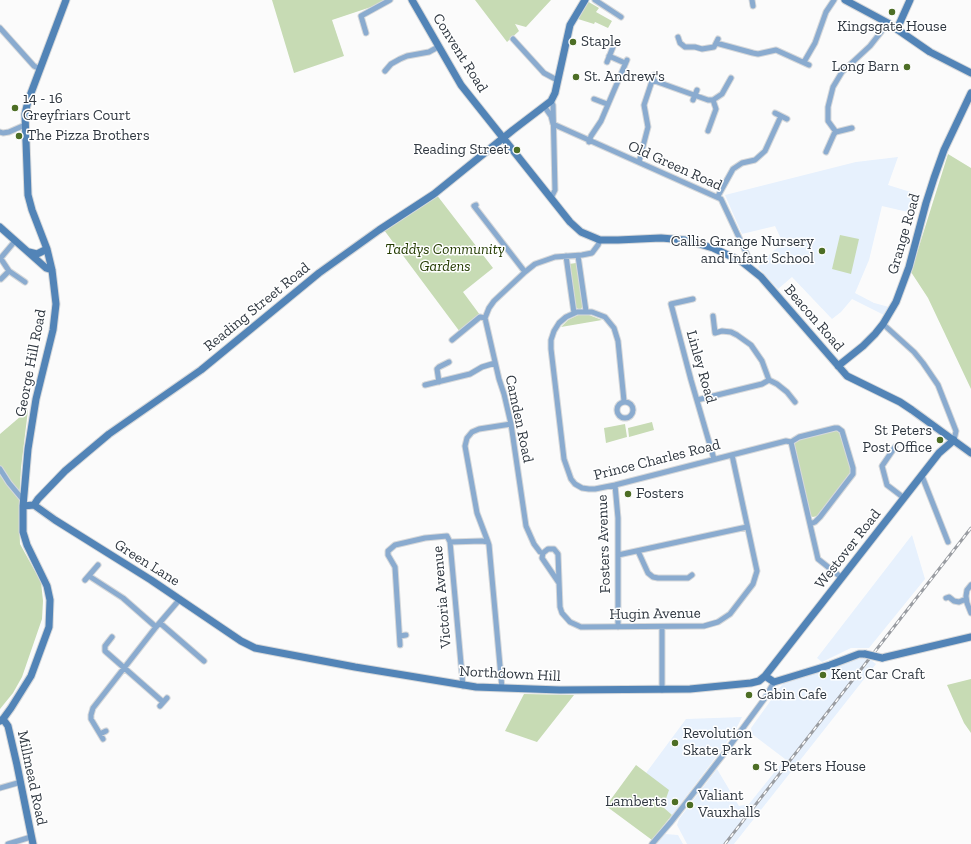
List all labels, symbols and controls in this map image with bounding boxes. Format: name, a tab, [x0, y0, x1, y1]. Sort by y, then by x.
marker: Kingsgate House	[887, 7, 897, 17]
street label: Convent Road	[429, 10, 491, 96]
place label: Kingsgate House	[837, 18, 947, 36]
place label: Staple	[581, 33, 621, 51]
marker: Staple	[568, 37, 578, 47]
place label: Long Barn	[832, 58, 899, 76]
marker: Long Barn	[902, 62, 912, 72]
place label: St. Andrew's	[584, 68, 665, 86]
marker: St. Andrew's	[571, 72, 581, 82]
place label: 14 - 16 Greyfriars Court	[23, 90, 131, 125]
marker: 14 - 16 Greyfriars Court	[10, 103, 20, 113]
place label: The Pizza Brothers	[27, 127, 149, 145]
marker: The Pizza Brothers	[14, 131, 24, 141]
street label: Old Green Road	[625, 137, 725, 195]
place label: Reading Street	[413, 141, 509, 159]
marker: Reading Street	[512, 145, 522, 155]
street label: Grange Road	[884, 191, 924, 277]
place label: Callis Grange Nursery and Infant School	[671, 233, 814, 268]
park label: Taddys Community Gardens	[385, 241, 505, 276]
marker: Callis Grange Nursery and Infant School	[817, 246, 827, 256]
street label: Reading Street Road	[200, 259, 314, 355]
street label: Beacon Road	[780, 281, 848, 355]
street label: George Hill Road	[12, 308, 50, 418]
street label: Linley Road	[682, 328, 720, 406]
street label: Camden Road	[501, 373, 537, 465]
place label: St Peters Post Office	[863, 422, 932, 457]
marker: St Peters Post Office	[935, 435, 945, 445]
street label: Prince Charles Road	[592, 436, 722, 484]
place label: Fosters	[636, 485, 684, 503]
marker: Fosters	[623, 489, 633, 499]
street label: Fosters Avenue	[593, 494, 615, 594]
street label: Westover Road	[811, 505, 885, 593]
street label: Green Lane	[111, 536, 183, 590]
street label: Victoria Avenue	[429, 545, 455, 649]
street label: Hugin Avenue	[609, 604, 701, 624]
street label: Northdown Hill	[459, 662, 561, 686]
place label: Kent Car Craft	[831, 666, 925, 684]
marker: Kent Car Craft	[818, 670, 828, 680]
place label: Cabin Cafe	[757, 686, 827, 704]
marker: Cabin Cafe	[744, 690, 754, 700]
place label: Revolution Skate Park	[683, 725, 752, 760]
street label: Millmead Road	[13, 729, 51, 827]
marker: Revolution Skate Park	[670, 738, 680, 748]
place label: St Peters House	[764, 758, 866, 776]
marker: St Peters House	[751, 762, 761, 772]
place label: Valiant Vauxhalls	[698, 787, 760, 822]
place label: Lamberts	[605, 793, 667, 811]
marker: Lamberts	[670, 797, 680, 807]
marker: Valiant Vauxhalls	[685, 800, 695, 810]

